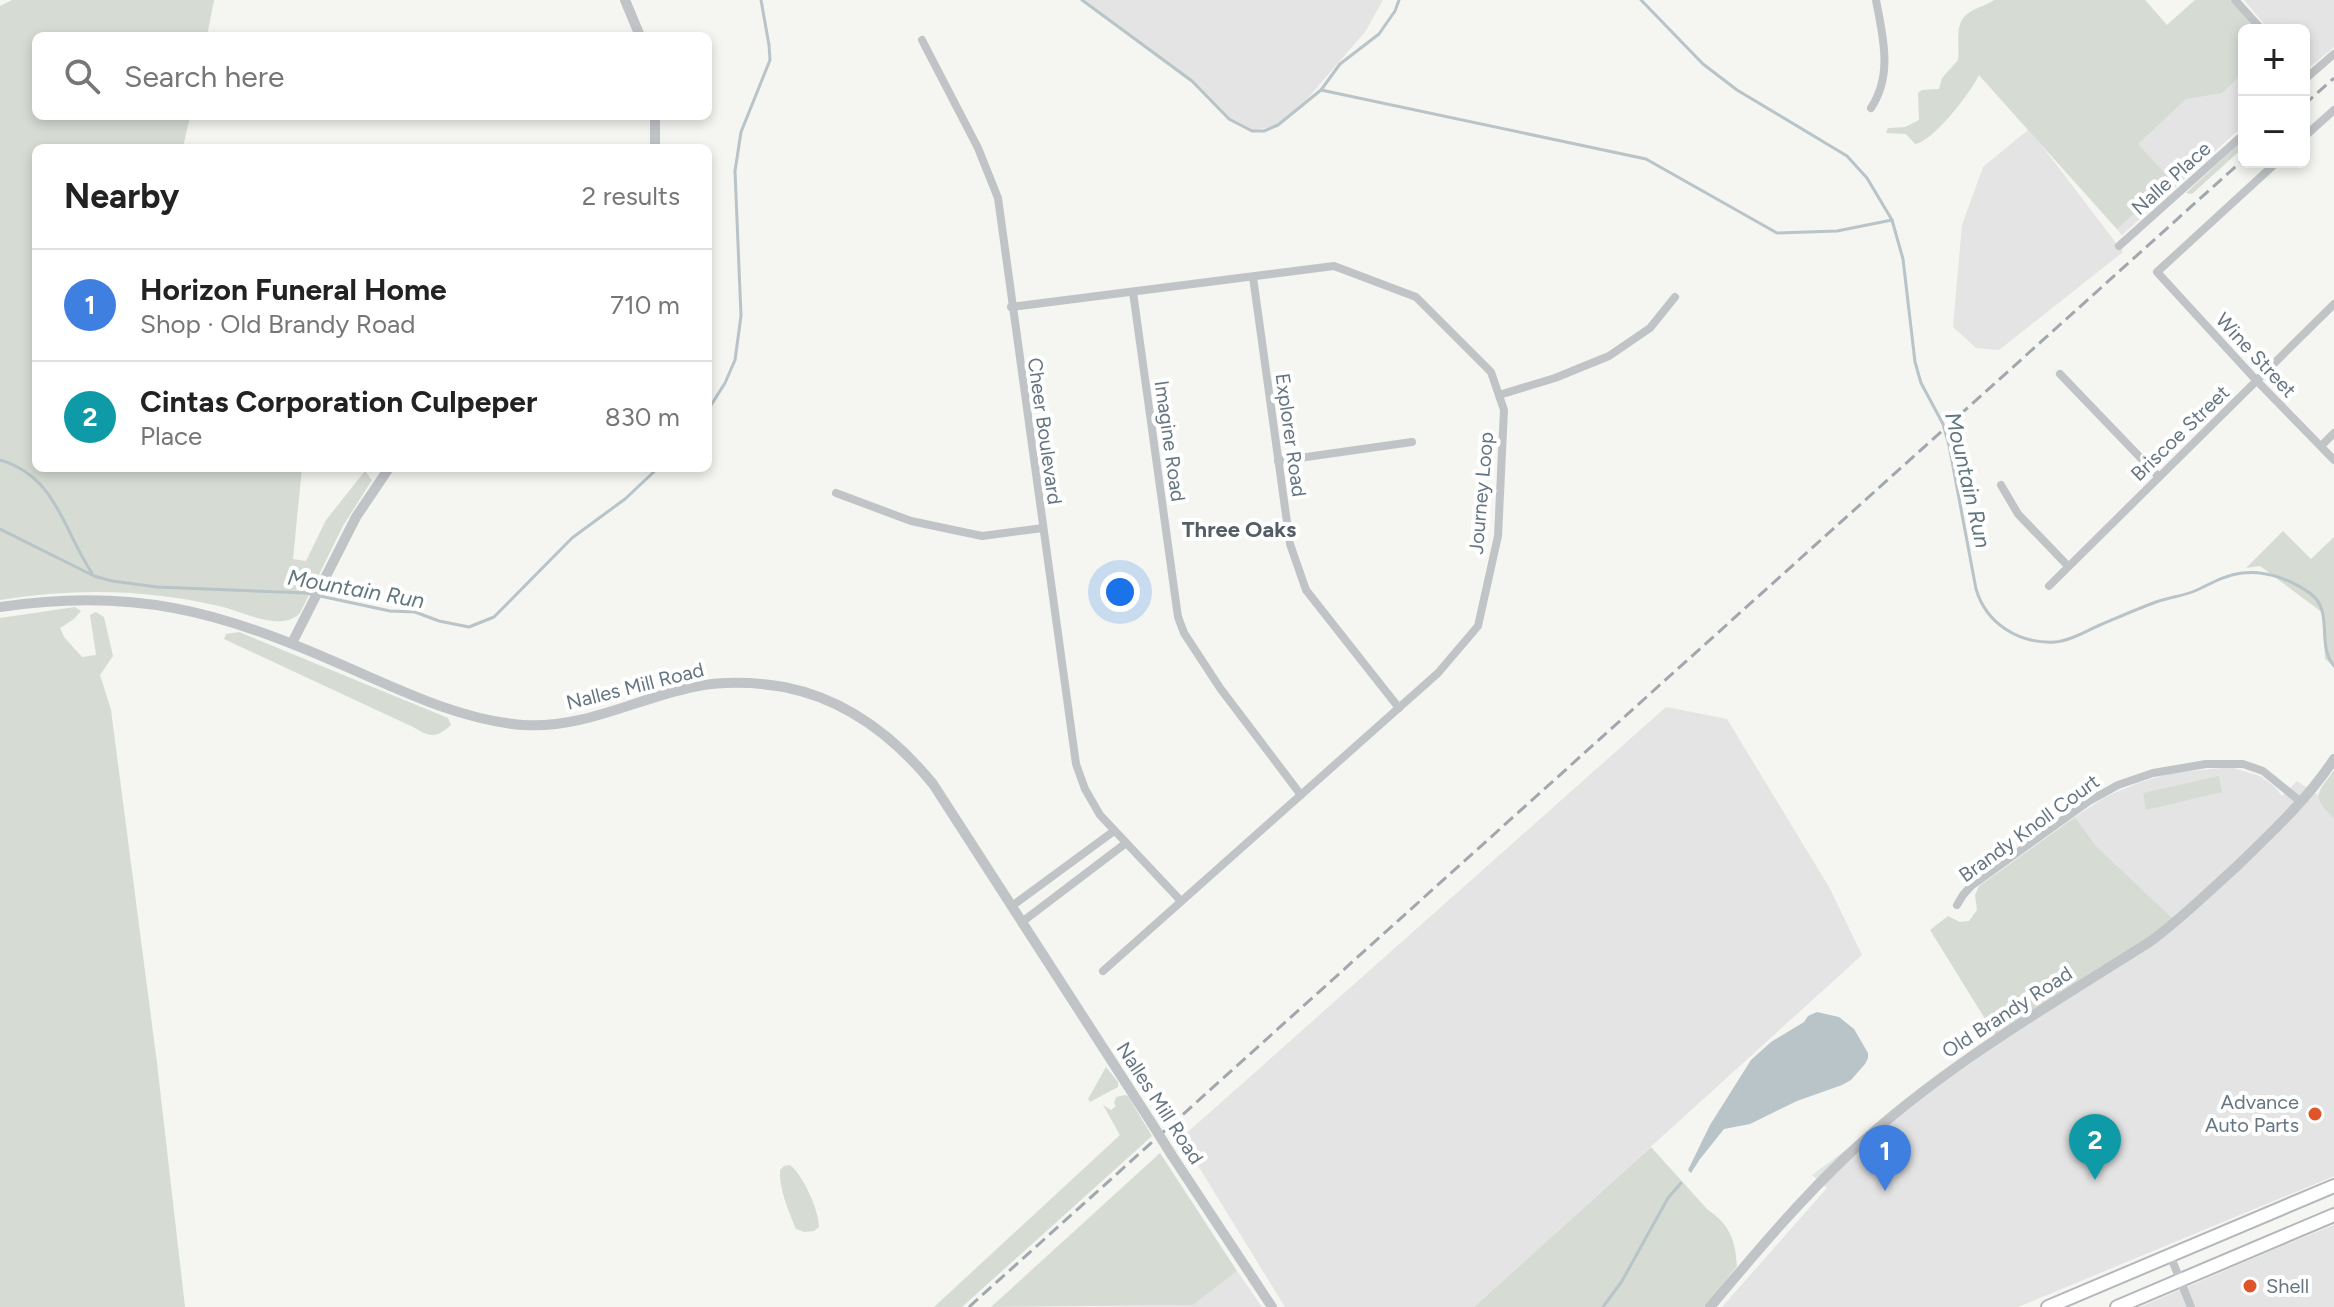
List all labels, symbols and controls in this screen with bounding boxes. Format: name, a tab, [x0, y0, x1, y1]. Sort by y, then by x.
map controls	[2238, 24, 2310, 168]
button: +	[2238, 24, 2310, 96]
search box	[32, 32, 712, 120]
icon: search	[60, 54, 104, 98]
text: Search here	[124, 58, 284, 95]
button: −	[2238, 96, 2310, 168]
street label: Nalle Place	[2126, 136, 2216, 220]
text: Nearby	[64, 176, 179, 217]
text: 2 results	[582, 180, 680, 212]
text: Horizon Funeral Home	[140, 271, 447, 308]
text: 1	[85, 289, 95, 321]
text: 710 m	[610, 289, 680, 321]
text: Shop · Old Brandy Road	[140, 308, 416, 340]
street label: Wine Street	[2211, 308, 2301, 402]
street label: Cheer Boulevard	[1023, 356, 1067, 506]
street label: Explorer Road	[1270, 372, 1312, 498]
street label: Imagine Road	[1150, 379, 1190, 503]
street label: Briscoe Street	[2126, 380, 2234, 486]
text: Cintas Corporation Culpeper	[140, 383, 537, 420]
text: 2	[82, 401, 98, 433]
text: 830 m	[605, 401, 680, 433]
water label: Mountain Run	[1939, 409, 1997, 551]
text: Place	[140, 420, 202, 452]
street label: Journey Loop	[1464, 431, 1498, 555]
district label: Three Oaks	[1182, 516, 1296, 543]
water label: Mountain Run	[285, 564, 427, 614]
your location	[1100, 572, 1140, 612]
street label: Nalles Mill Road	[564, 657, 706, 715]
street label: Brandy Knoll Court	[1954, 769, 2104, 887]
street label: Old Brandy Road	[1938, 961, 2076, 1063]
street label: Nalles Mill Road	[1112, 1037, 1208, 1169]
place label: Advance Auto Parts	[2205, 1090, 2299, 1137]
marker: Advance Auto Parts	[2306, 1105, 2324, 1123]
pin: 2	[2069, 1114, 2121, 1180]
pin: 1	[1859, 1125, 1911, 1191]
place label: Shell	[2266, 1274, 2309, 1298]
marker: Shell	[2241, 1277, 2259, 1295]

